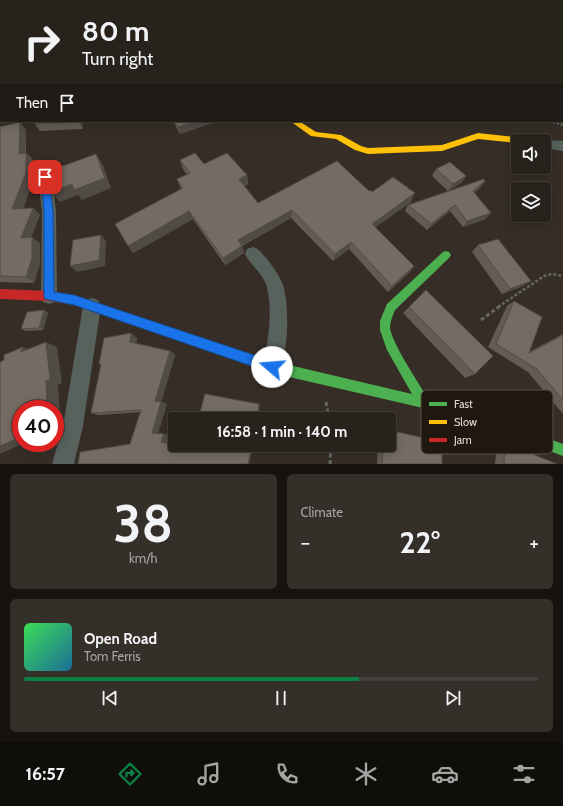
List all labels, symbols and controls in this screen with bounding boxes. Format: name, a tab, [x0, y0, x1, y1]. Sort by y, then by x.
text: 80 m	[82, 14, 149, 48]
icon: right	[16, 16, 68, 68]
text: Turn right	[82, 48, 153, 70]
icon: arrive	[56, 92, 78, 114]
text: Then	[16, 94, 48, 112]
map controls	[511, 134, 551, 222]
button: sound	[511, 134, 551, 174]
pin	[28, 160, 62, 194]
icon: arrive	[34, 166, 56, 188]
button: layers	[511, 182, 551, 222]
position arrow	[251, 346, 293, 388]
legend	[421, 390, 553, 454]
text: Fast	[454, 397, 473, 411]
speed limit sign: 40	[12, 400, 64, 452]
text: Slow	[454, 415, 477, 429]
text: 16:58 · 1 min · 140 m	[217, 423, 347, 441]
text: Jam	[453, 433, 472, 447]
text: 38	[114, 492, 173, 555]
text: Climate	[301, 504, 343, 520]
text: 22°	[400, 524, 440, 561]
text: −	[301, 529, 310, 556]
text: +	[529, 529, 539, 556]
text: km/h	[129, 550, 157, 566]
text: Open Road	[84, 630, 157, 648]
text: Tom Ferris	[84, 648, 141, 664]
icon: previous	[99, 687, 121, 709]
icon: pause	[270, 687, 292, 709]
icon: next	[442, 687, 464, 709]
icon: directions	[116, 760, 144, 788]
icon: music	[195, 760, 223, 788]
icon: phone	[273, 760, 301, 788]
icon: climate	[352, 760, 380, 788]
icon: car	[431, 760, 459, 788]
icon: filters	[510, 760, 538, 788]
text: 16:57	[25, 763, 65, 785]

